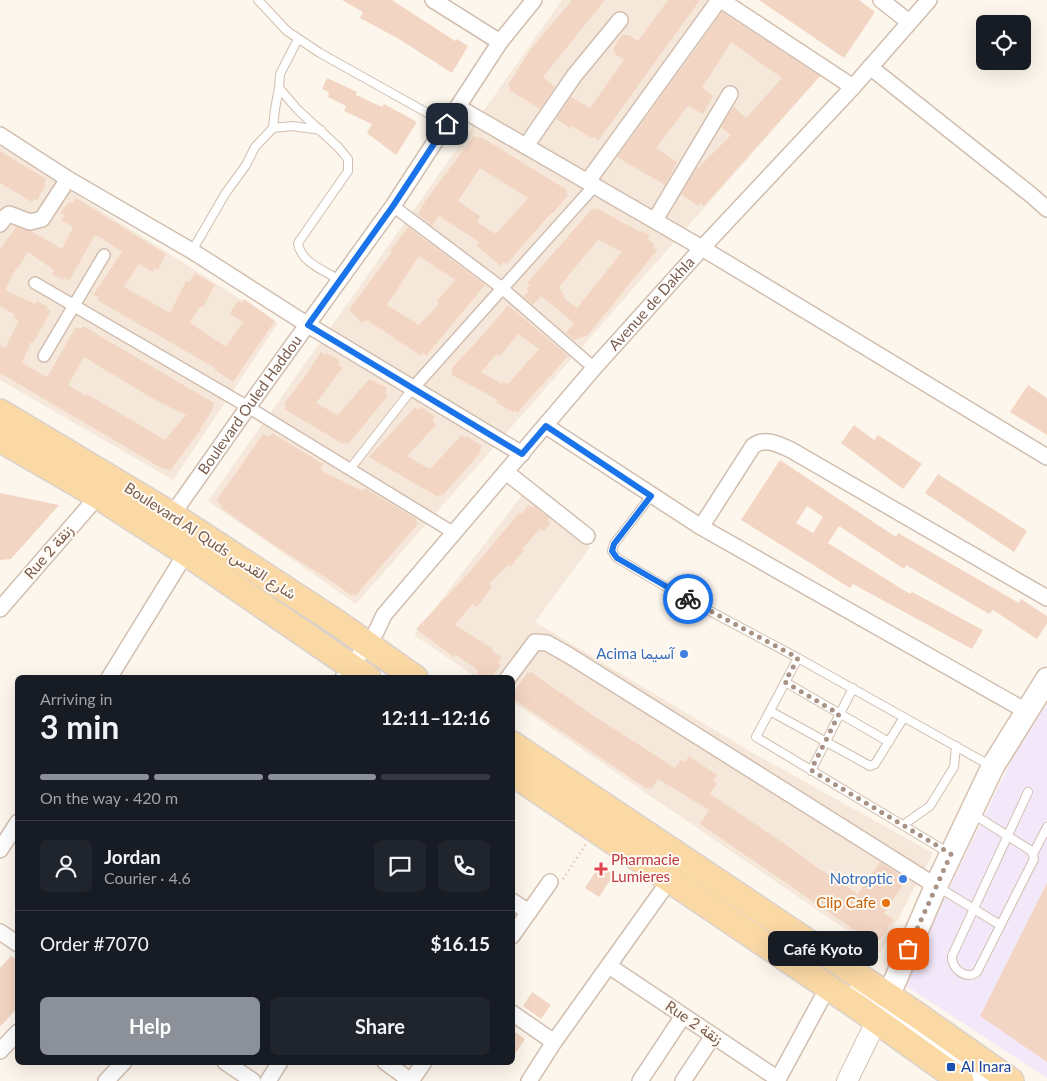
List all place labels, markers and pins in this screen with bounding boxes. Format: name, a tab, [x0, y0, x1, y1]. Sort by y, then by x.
pin	[426, 103, 468, 145]
place label: Acima آسيما	[596, 644, 676, 663]
marker: Acima آسيما	[678, 648, 690, 660]
place label: Pharmacie Lumieres	[611, 850, 680, 885]
marker: Pharmacie Lumieres	[595, 863, 607, 875]
place label: Notroptic	[830, 869, 893, 887]
marker: Notroptic	[897, 873, 909, 885]
place label: Clip Cafe	[816, 893, 876, 911]
marker: Clip Cafe	[880, 897, 892, 909]
pin	[887, 928, 929, 970]
callout: Café Kyoto	[768, 932, 878, 966]
place label: Al Inara	[961, 1057, 1011, 1075]
marker: Al Inara	[945, 1061, 957, 1073]

